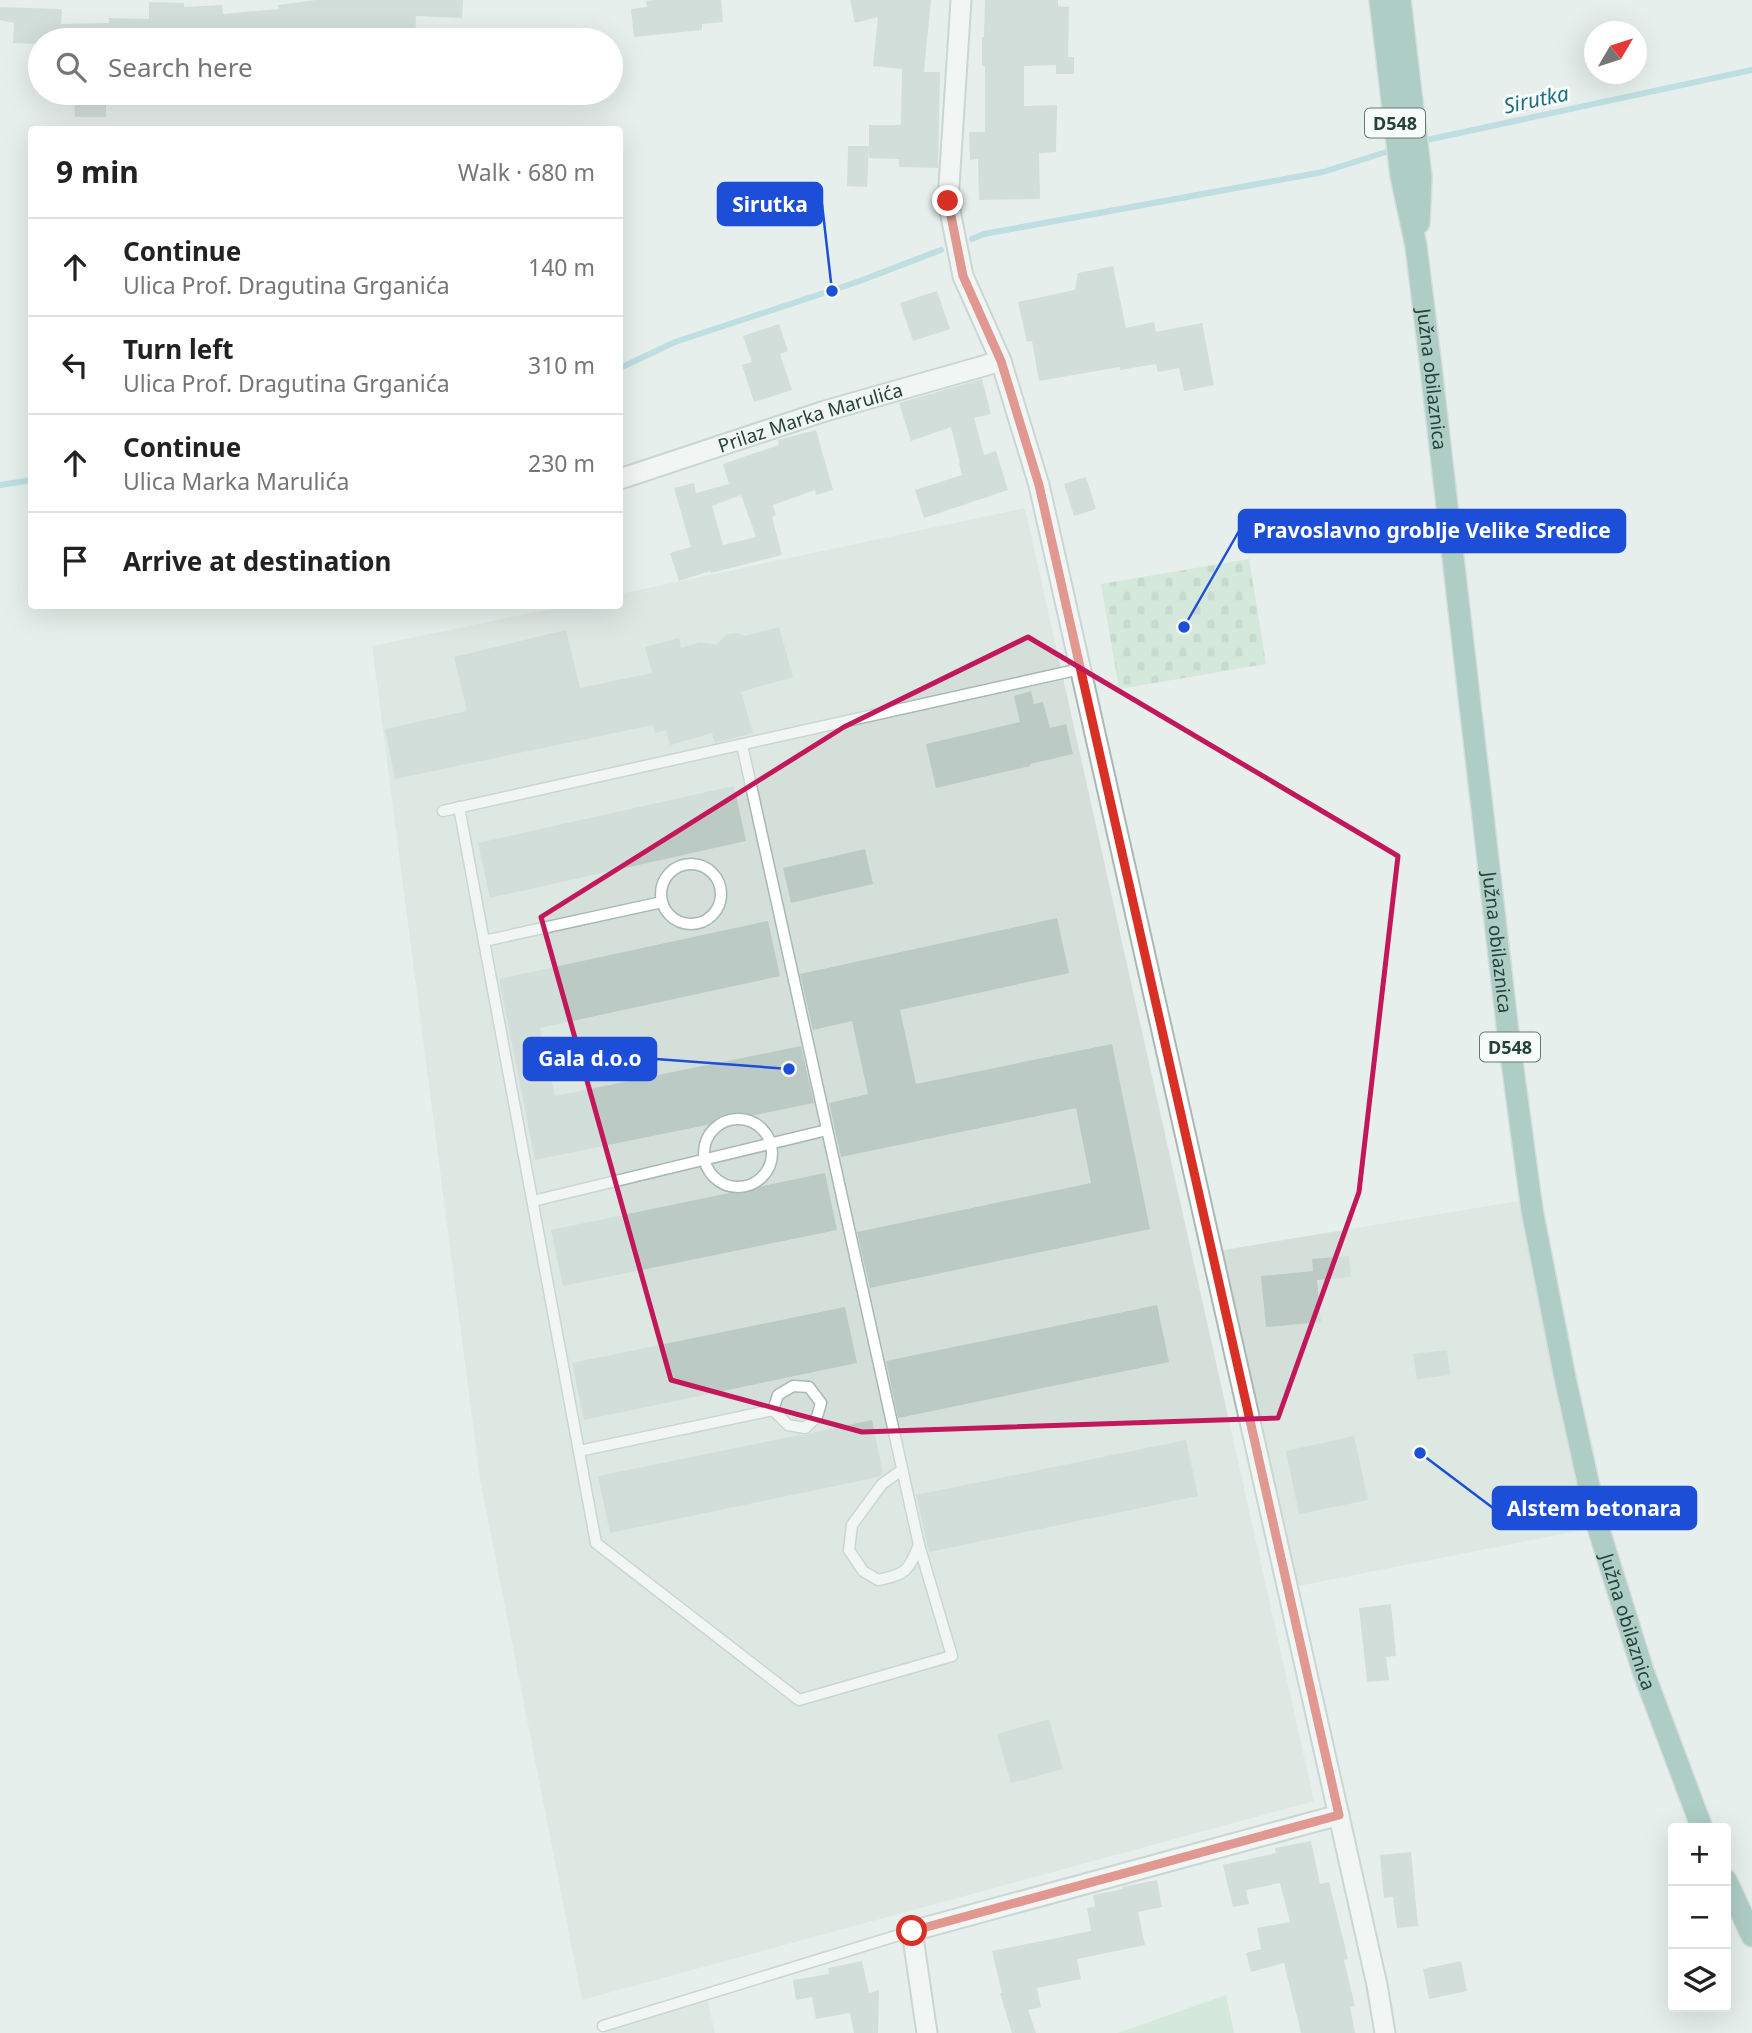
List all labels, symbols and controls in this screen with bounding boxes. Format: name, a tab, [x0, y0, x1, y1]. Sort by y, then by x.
north arrow	[1584, 21, 1647, 84]
search box	[28, 28, 623, 105]
icon: search	[52, 48, 90, 86]
text: Search here	[108, 49, 253, 85]
water label: Sirutka	[1501, 78, 1571, 120]
road number: D548	[1365, 109, 1425, 138]
text: 9 min	[56, 151, 139, 192]
text: Walk · 680 m	[458, 156, 595, 188]
callout: Sirutka	[718, 183, 822, 225]
route end	[932, 185, 963, 216]
text: Sirutka	[732, 190, 808, 218]
text: Continue	[123, 233, 241, 269]
icon: ahead	[56, 248, 94, 286]
text: 140 m	[528, 251, 595, 283]
text: Ulica Prof. Dragutina Grganića	[123, 269, 450, 301]
street label: Južna obilaznica	[1411, 305, 1453, 451]
text: Turn left	[123, 331, 234, 367]
icon: left	[56, 346, 94, 384]
text: 310 m	[528, 349, 595, 381]
text: Ulica Prof. Dragutina Grganića	[123, 367, 450, 399]
street label: Prilaz Marka Marulića	[714, 377, 906, 459]
text: Continue	[123, 429, 241, 465]
icon: ahead	[56, 444, 94, 482]
text: 230 m	[528, 447, 595, 479]
text: Ulica Marka Marulića	[123, 465, 349, 497]
callout: Pravoslavno groblje Velike Sredice	[1239, 510, 1625, 552]
text: Pravoslavno groblje Velike Sredice	[1253, 516, 1611, 544]
icon: arrive	[56, 542, 94, 580]
text: Arrive at destination	[123, 543, 392, 579]
street label: Južna obilaznica	[1476, 868, 1519, 1015]
road number: D548	[1480, 1032, 1540, 1062]
callout: Gala d.o.o	[524, 1038, 656, 1080]
text: Gala d.o.o	[538, 1044, 642, 1072]
callout: Alstem betonara	[1493, 1487, 1696, 1529]
text: Alstem betonara	[1507, 1494, 1681, 1522]
street label: Južna obilaznica	[1593, 1548, 1662, 1694]
map controls	[1668, 1823, 1731, 2012]
button: +	[1668, 1823, 1731, 1886]
button: −	[1668, 1886, 1731, 1949]
route start	[896, 1915, 927, 1946]
button: layers	[1668, 1949, 1731, 2012]

